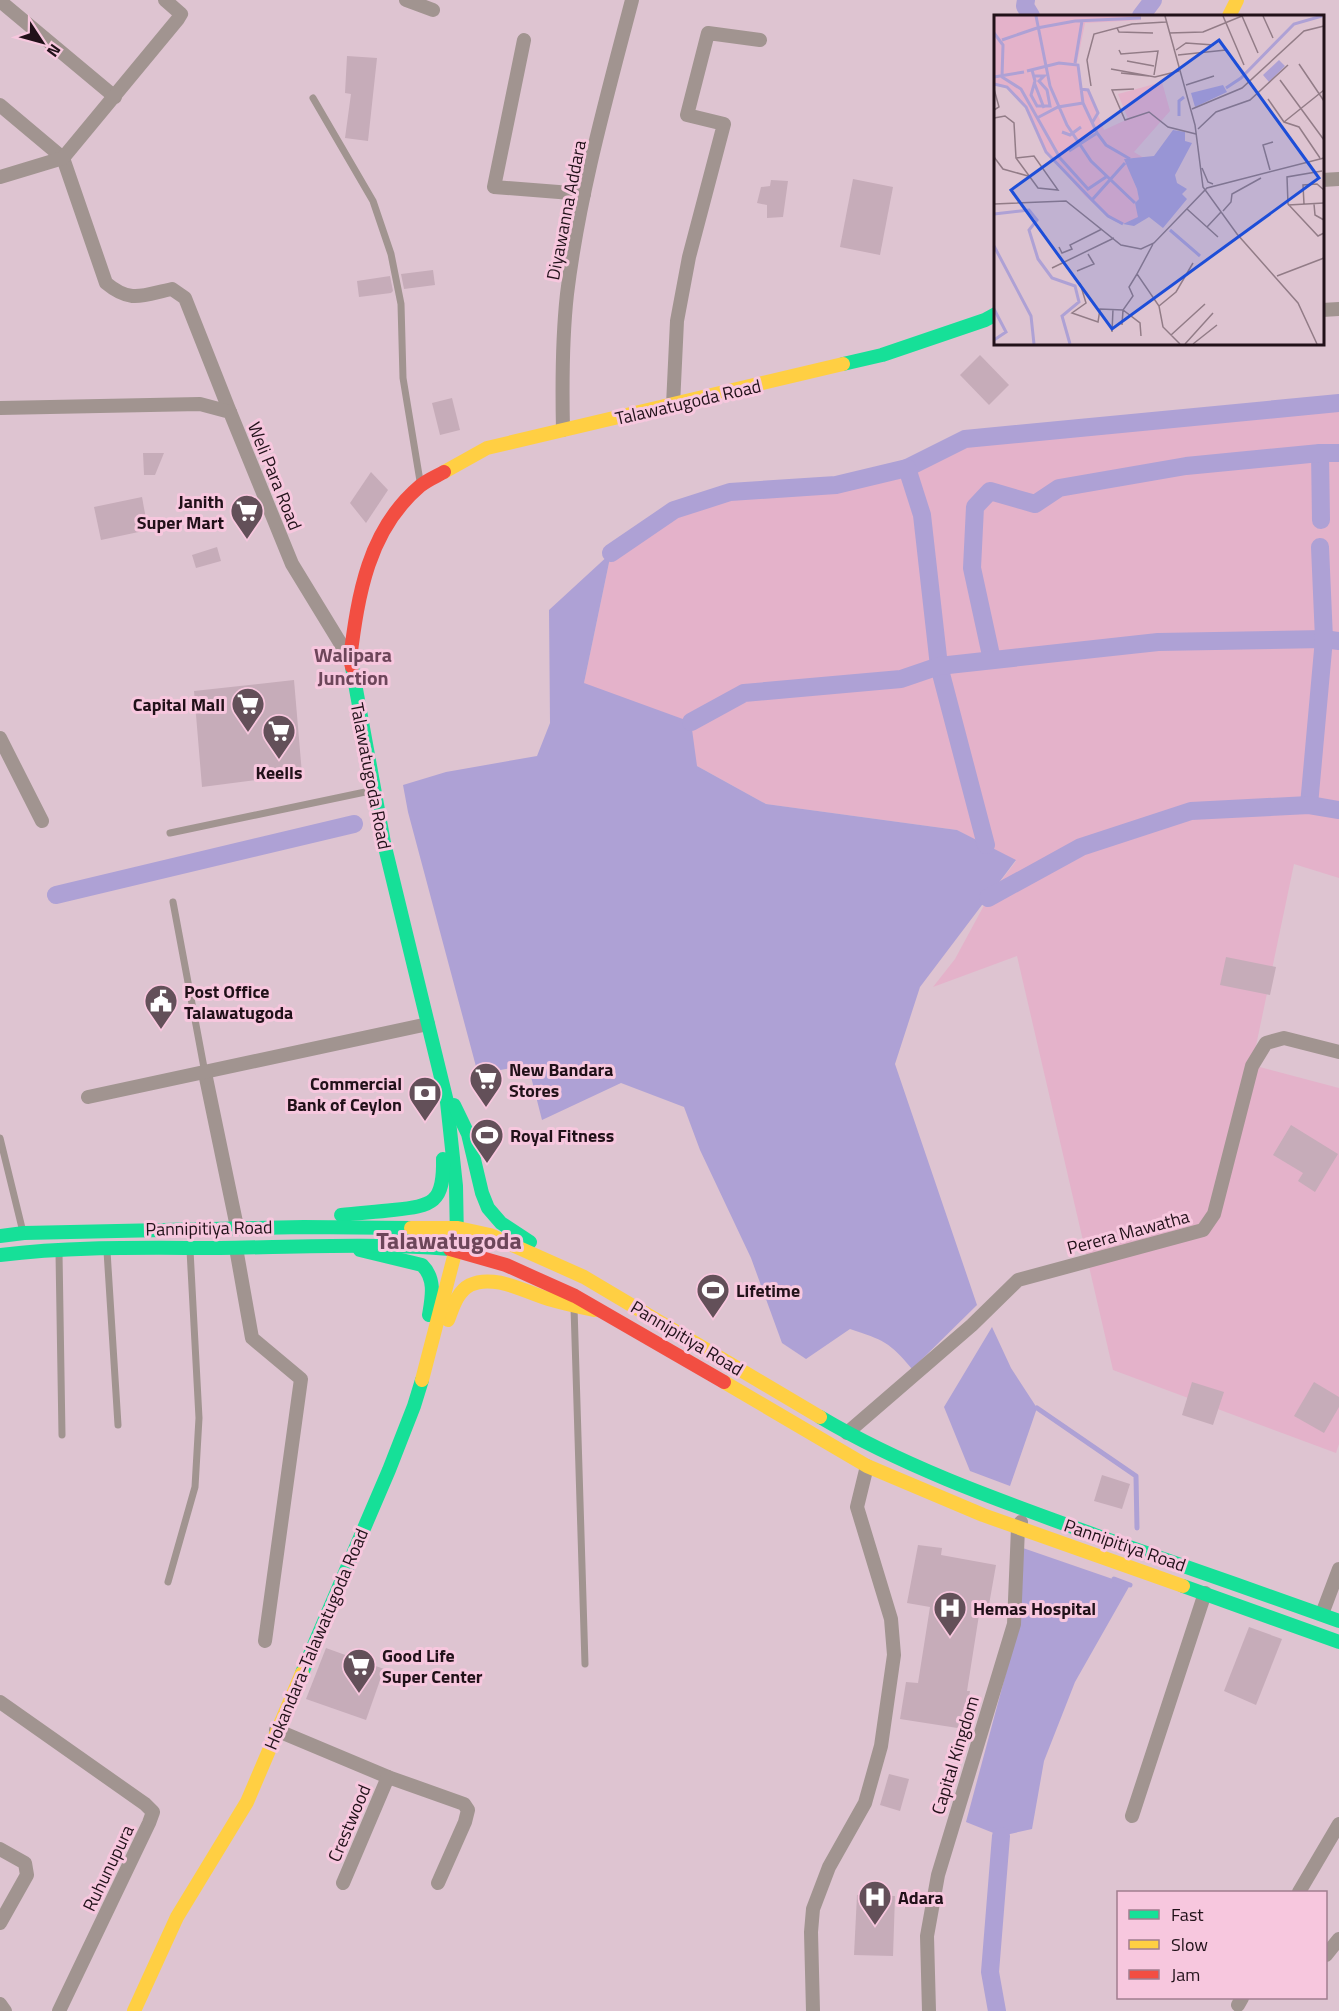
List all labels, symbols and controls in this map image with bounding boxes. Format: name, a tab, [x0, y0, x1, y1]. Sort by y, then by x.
north arrow	[12, 12, 72, 72]
inset map	[994, 15, 1324, 345]
text: N	[41, 39, 67, 62]
street label: Diyawanna Addara	[539, 138, 593, 282]
street label: Talawatugoda Road	[612, 372, 764, 432]
street label: Weli Para Road	[241, 418, 309, 534]
place label: Janith Super Mart	[137, 488, 224, 536]
supermarket icon: Janith Super Mart	[229, 493, 265, 540]
district label: Walipara Junction	[314, 639, 392, 693]
supermarket icon: Capital Mall	[230, 686, 266, 733]
place label: Capital Mall	[133, 691, 225, 718]
street label: Talawatugoda Road	[344, 700, 398, 852]
supermarket icon: Keells	[261, 713, 297, 760]
place label: Keells	[256, 759, 302, 786]
place label: Post Office Talawatugoda	[184, 978, 293, 1026]
public building icon: Post Office Talawatugoda	[143, 983, 179, 1030]
place label: New Bandara Stores	[509, 1056, 614, 1104]
supermarket icon: New Bandara Stores	[468, 1061, 504, 1108]
place label: Commercial Bank of Ceylon	[287, 1070, 402, 1118]
bank icon: Commercial Bank of Ceylon	[407, 1075, 443, 1122]
sports icon: Royal Fitness	[469, 1117, 505, 1164]
place label: Royal Fitness	[510, 1122, 614, 1149]
street label: Perera Mawatha	[1064, 1203, 1192, 1261]
street label: Pannipitiya Road	[145, 1213, 273, 1243]
district label: Talawatugoda	[376, 1222, 522, 1258]
sports icon: Lifetime	[695, 1272, 731, 1319]
place label: Lifetime	[736, 1277, 800, 1304]
street label: Pannipitiya Road	[626, 1294, 748, 1382]
street label: Pannipitiya Road	[1061, 1512, 1189, 1578]
street label: Hokandara-Talawatugoda Road	[257, 1524, 375, 1754]
hospital icon: Hemas Hospital	[932, 1590, 968, 1637]
place label: Hemas Hospital	[973, 1595, 1096, 1622]
place label: Good Life Super Center	[382, 1642, 483, 1690]
supermarket icon: Good Life Super Center	[341, 1647, 377, 1694]
street label: Capital Kingdom	[924, 1692, 986, 1818]
street label: Crestwood	[321, 1780, 377, 1866]
street label: Ruhunupura	[75, 1820, 141, 1916]
hospital icon: Adara	[857, 1879, 893, 1926]
place label: Adara	[898, 1884, 944, 1911]
legend	[1117, 1891, 1327, 1999]
text: Fast	[1171, 1901, 1204, 1928]
text: Slow	[1171, 1931, 1208, 1958]
text: Jam	[1171, 1961, 1200, 1988]

